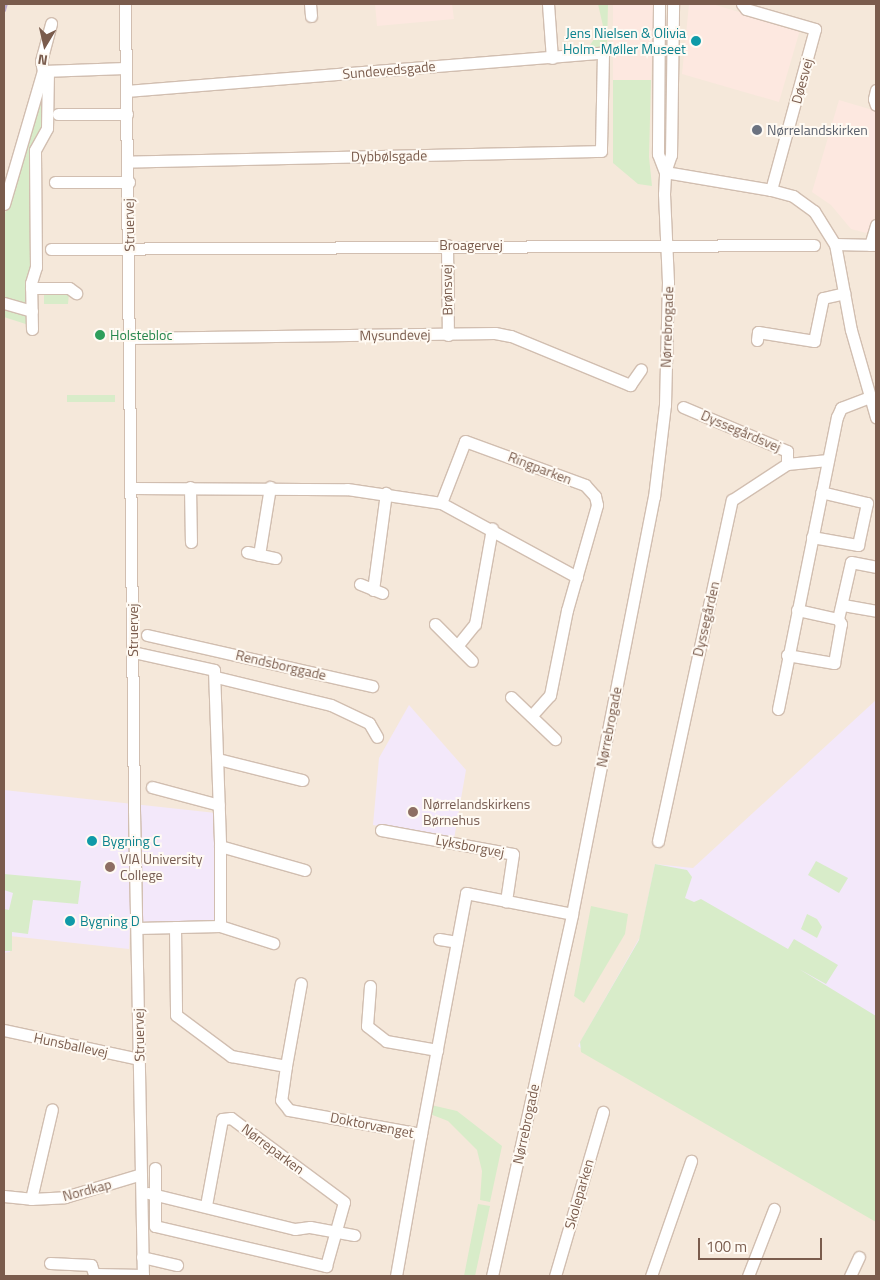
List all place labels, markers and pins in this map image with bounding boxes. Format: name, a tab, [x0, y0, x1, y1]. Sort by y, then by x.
place label: Jens Nielsen & Olivia Holm-Møller Museet	[563, 25, 686, 58]
marker: Jens Nielsen & Olivia Holm-Møller Museet	[690, 35, 702, 47]
place label: Nørrelandskirken	[767, 122, 868, 138]
marker: Nørrelandskirken	[751, 124, 763, 136]
place label: Holstebloc	[110, 327, 173, 343]
marker: Holstebloc	[94, 329, 106, 341]
place label: Nørrelandskirkens Børnehus	[423, 796, 530, 829]
marker: Nørrelandskirkens Børnehus	[407, 806, 419, 818]
place label: Bygning C	[102, 833, 160, 849]
marker: Bygning C	[86, 835, 98, 847]
place label: VIA University College	[120, 851, 202, 884]
marker: VIA University College	[104, 861, 116, 873]
place label: Bygning D	[80, 913, 140, 929]
marker: Bygning D	[64, 915, 76, 927]

